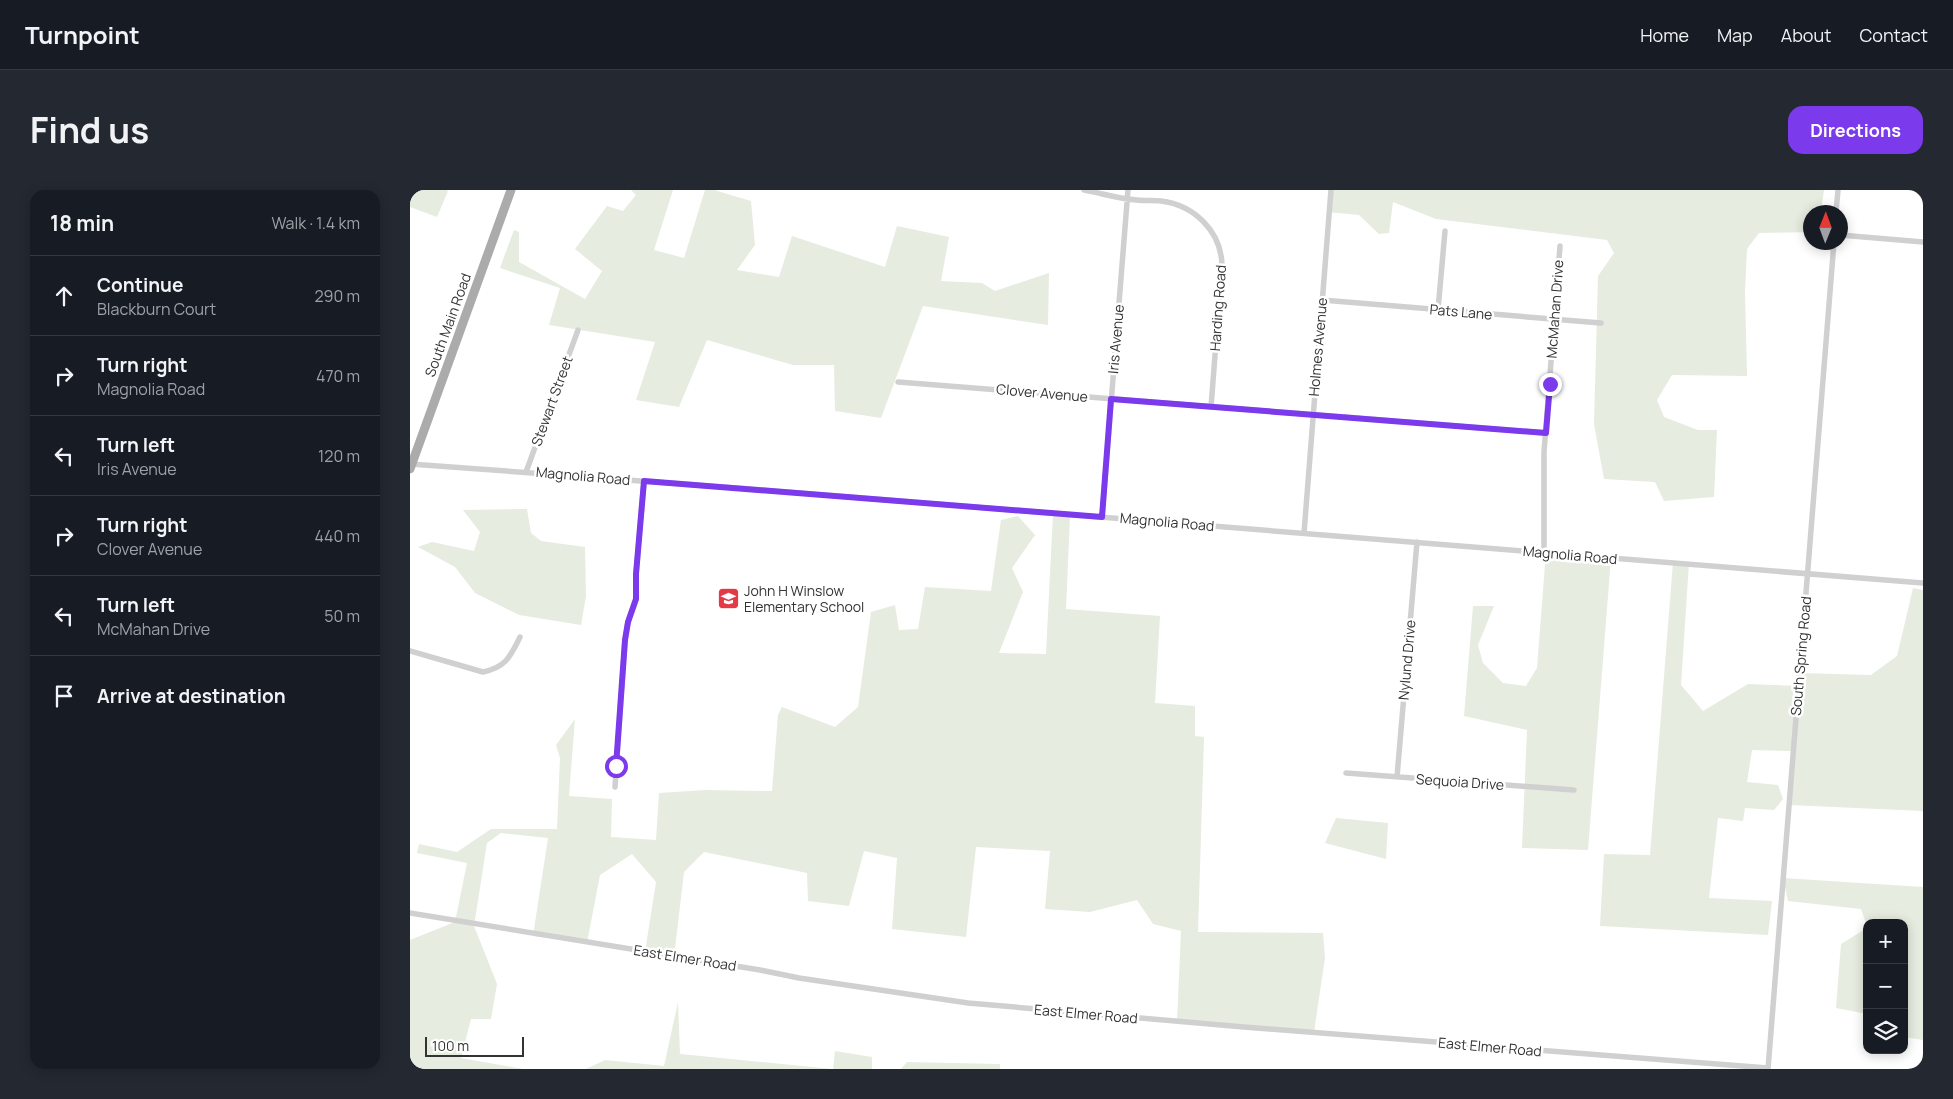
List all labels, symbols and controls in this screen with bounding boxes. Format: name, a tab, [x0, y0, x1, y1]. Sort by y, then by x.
text: Turnpoint	[25, 18, 140, 51]
text: Home	[1640, 23, 1689, 47]
text: Map	[1717, 23, 1753, 47]
text: About	[1781, 23, 1831, 47]
text: Contact	[1859, 23, 1928, 47]
text: Find us	[30, 106, 149, 154]
button: Directions	[1788, 106, 1923, 154]
north arrow	[1803, 205, 1848, 250]
text: 18 min	[50, 209, 114, 237]
text: Walk · 1.4 km	[271, 212, 360, 234]
street label: McMahan Drive	[1542, 259, 1567, 359]
street label: Harding Road	[1205, 264, 1230, 352]
street label: South Main Road	[420, 270, 475, 379]
text: Continue	[97, 272, 183, 298]
icon: ahead	[50, 282, 78, 310]
text: 290 m	[314, 285, 360, 307]
street label: Holmes Avenue	[1304, 297, 1331, 397]
text: Blackburn Court	[97, 298, 216, 320]
street label: Pats Lane	[1429, 299, 1493, 324]
street label: Iris Avenue	[1103, 303, 1128, 374]
text: Turn right	[97, 352, 187, 378]
street label: Stewart Street	[526, 353, 577, 449]
icon: right	[50, 362, 78, 390]
text: 470 m	[316, 365, 360, 387]
route end	[1539, 373, 1562, 396]
text: Magnolia Road	[97, 378, 205, 400]
street label: Clover Avenue	[995, 379, 1089, 406]
text: Turn left	[97, 432, 175, 458]
icon: left	[50, 442, 78, 470]
text: 120 m	[318, 445, 360, 467]
text: Iris Avenue	[97, 458, 177, 480]
street label: Magnolia Road	[535, 462, 631, 489]
street label: Magnolia Road	[1119, 508, 1215, 535]
text: Turn right	[97, 512, 187, 538]
icon: right	[50, 522, 78, 550]
text: 440 m	[314, 525, 360, 547]
text: Clover Avenue	[97, 538, 202, 560]
street label: Magnolia Road	[1522, 541, 1618, 568]
place label: John H Winslow Elementary School	[744, 581, 864, 616]
school or university icon: John H Winslow Elementary School	[716, 587, 740, 611]
text: Turn left	[97, 592, 175, 618]
street label: South Spring Road	[1786, 595, 1815, 716]
icon: left	[50, 602, 78, 630]
text: 50 m	[324, 605, 360, 627]
text: McMahan Drive	[97, 618, 210, 640]
street label: Nylund Drive	[1394, 619, 1419, 701]
icon: arrive	[50, 682, 78, 710]
text: Arrive at destination	[97, 683, 286, 709]
route start	[605, 755, 628, 778]
street label: Sequoia Drive	[1415, 769, 1505, 794]
map controls	[1863, 919, 1908, 1054]
button: +	[1863, 919, 1908, 964]
street label: East Elmer Road	[632, 940, 738, 975]
button: −	[1863, 964, 1908, 1009]
street label: East Elmer Road	[1034, 1000, 1139, 1027]
button: layers	[1863, 1009, 1908, 1054]
street label: East Elmer Road	[1438, 1033, 1543, 1060]
scale bar	[425, 1034, 524, 1057]
text: 100 m	[432, 1036, 469, 1055]

